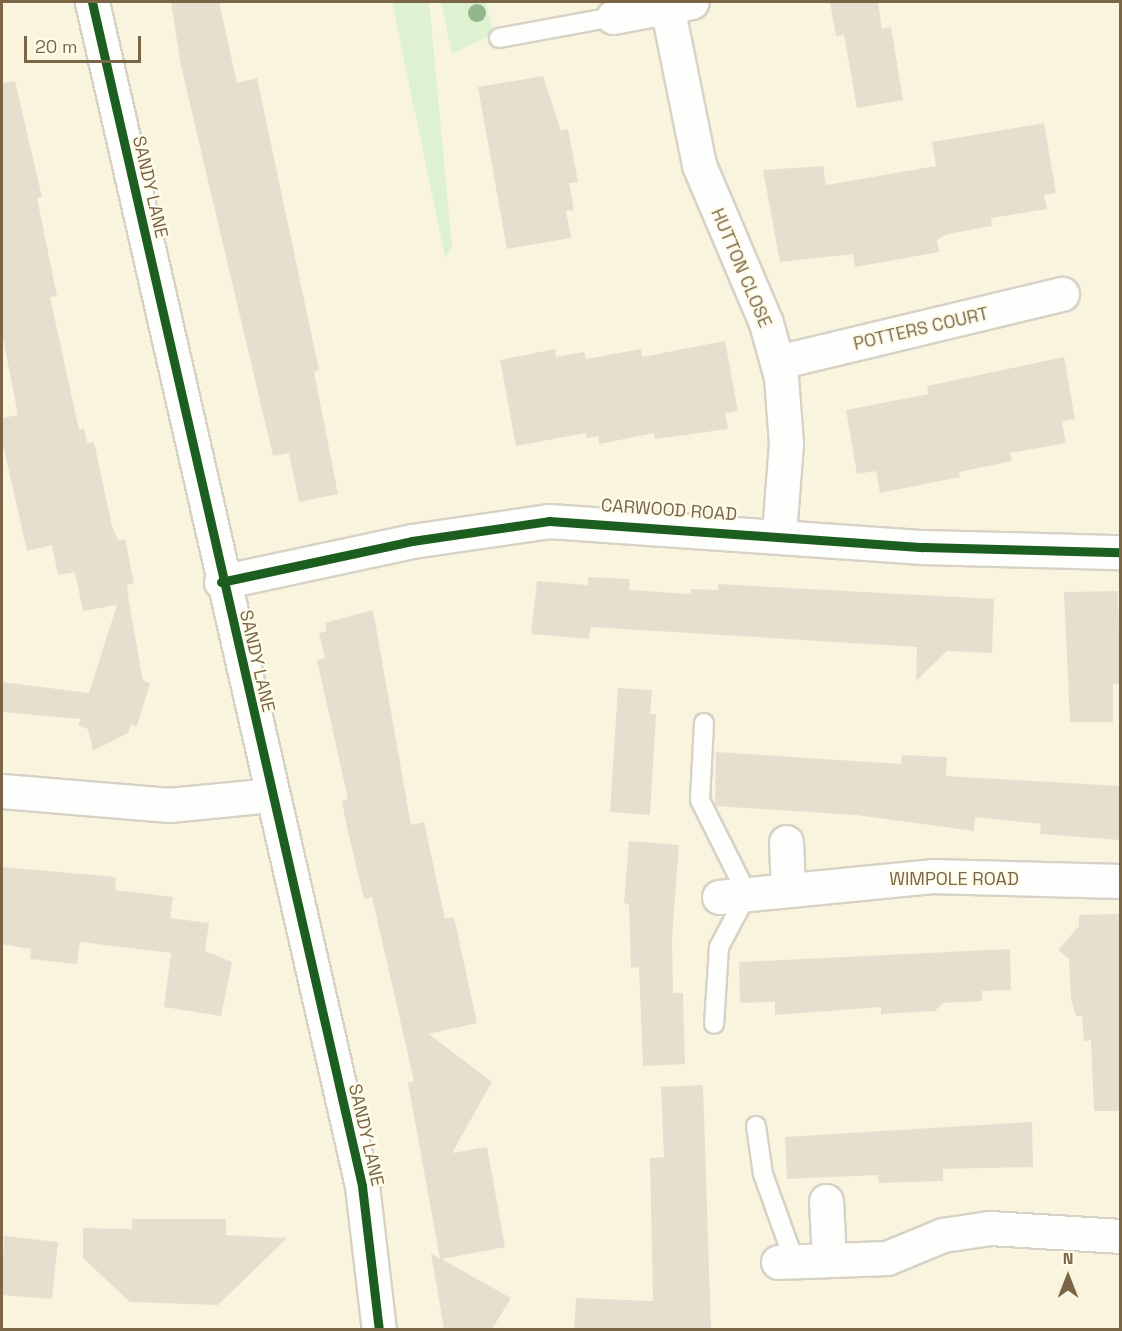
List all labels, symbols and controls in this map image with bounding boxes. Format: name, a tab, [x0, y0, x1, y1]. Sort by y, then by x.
scale bar	[27, 24, 144, 62]
text: 20 m	[35, 35, 78, 58]
street label: SANDY LANE	[128, 134, 172, 240]
street label: HUTTON CLOSE	[706, 205, 776, 331]
street label: POTTERS COURT	[851, 303, 991, 355]
street label: CARWOOD ROAD	[600, 494, 738, 526]
street label: SANDY LANE	[235, 608, 279, 714]
street label: WIMPOLE ROAD	[889, 868, 1019, 890]
street label: SANDY LANE	[344, 1082, 388, 1188]
north arrow	[1038, 1247, 1098, 1307]
text: N	[1063, 1248, 1073, 1269]

